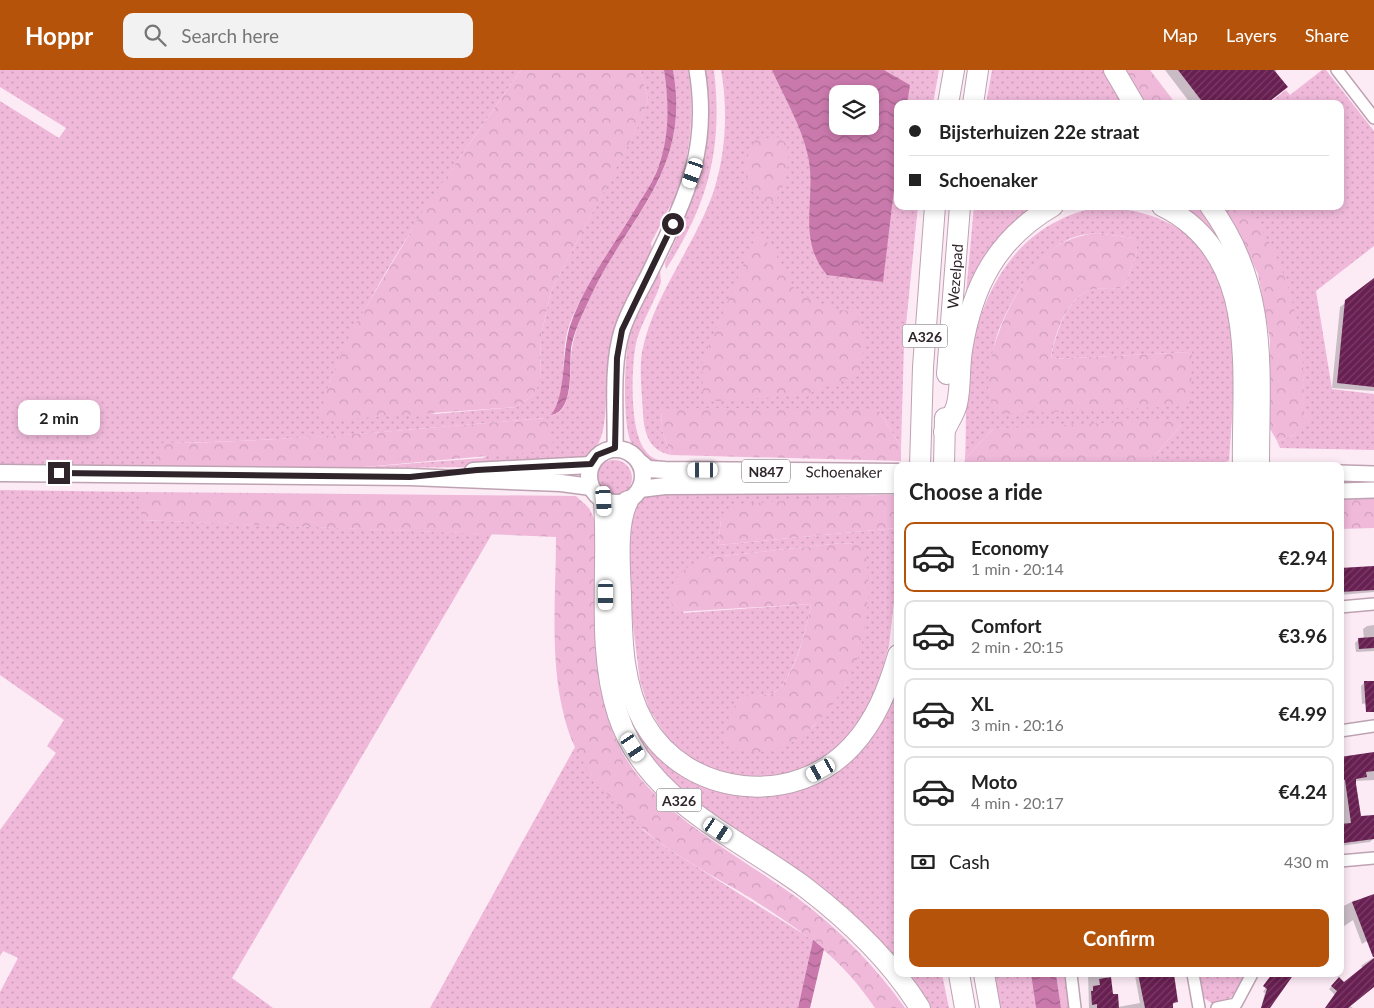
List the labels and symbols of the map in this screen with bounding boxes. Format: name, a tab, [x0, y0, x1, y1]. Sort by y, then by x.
car	[681, 156, 704, 190]
route start	[662, 213, 684, 235]
street label: Wezelpad	[943, 243, 966, 309]
road number: A326	[902, 325, 948, 348]
callout: 2 min	[18, 400, 100, 436]
road number: N847	[742, 460, 790, 482]
route end	[48, 462, 70, 484]
street label: Schoenaker	[805, 462, 883, 481]
car	[688, 463, 718, 478]
car	[595, 486, 612, 516]
car	[598, 580, 613, 610]
car	[618, 730, 647, 764]
car	[804, 756, 837, 784]
road number: A326	[656, 788, 702, 812]
car	[701, 815, 734, 845]

